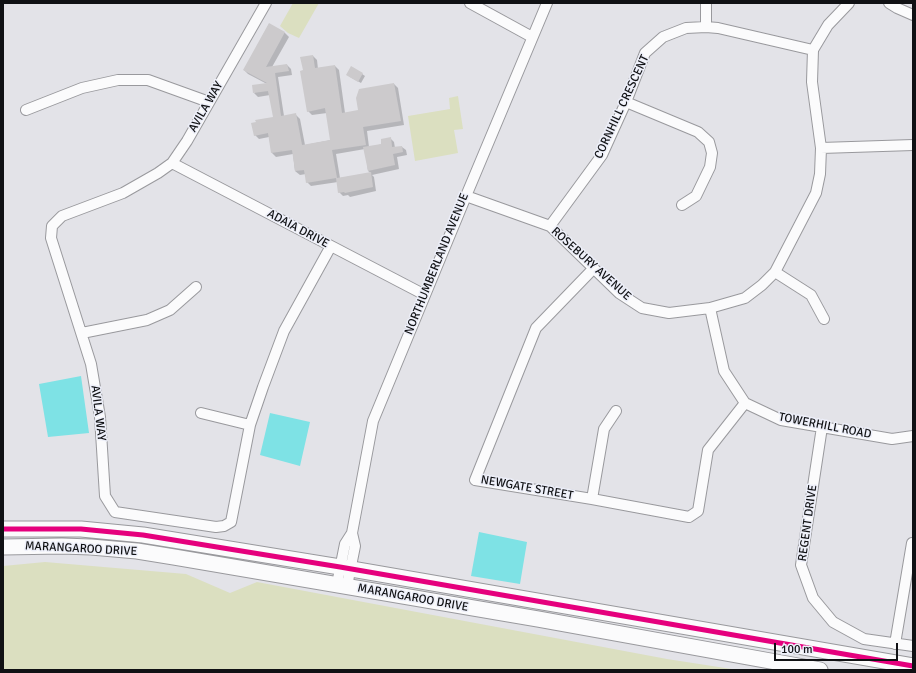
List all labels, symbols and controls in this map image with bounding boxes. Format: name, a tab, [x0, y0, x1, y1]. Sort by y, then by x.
street label: CORNHILL CRESCENT	[592, 53, 652, 161]
street label: AVILA WAY	[186, 79, 226, 135]
street label: NORTHUMBERLAND AVENUE	[402, 191, 472, 337]
street label: ADAIA DRIVE	[265, 207, 331, 251]
street label: ROSEBURY AVENUE	[548, 224, 634, 304]
street label: AVILA WAY	[87, 384, 109, 442]
street label: TOWERHILL ROAD	[777, 410, 873, 442]
street label: NEWGATE STREET	[480, 473, 574, 503]
street label: REGENT DRIVE	[795, 484, 821, 562]
street label: MARANGAROO DRIVE	[24, 539, 138, 559]
street label: MARANGAROO DRIVE	[356, 581, 470, 615]
scale bar	[776, 635, 900, 661]
text: 100 m	[781, 642, 813, 657]

